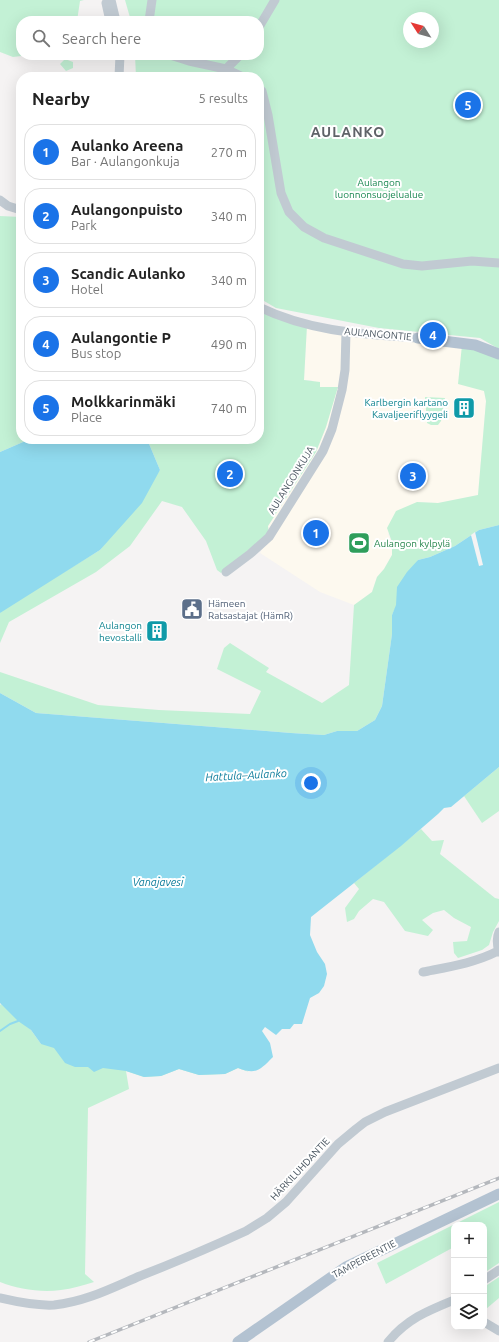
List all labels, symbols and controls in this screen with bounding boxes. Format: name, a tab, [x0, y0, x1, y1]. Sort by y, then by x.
north arrow	[403, 12, 439, 48]
search box	[16, 16, 264, 60]
icon: search	[30, 27, 52, 49]
text: Search here	[62, 30, 141, 47]
text: Nearby	[32, 89, 90, 108]
pin: 5	[455, 90, 481, 120]
text: 5 results	[198, 91, 248, 105]
district label: AULANKO	[311, 124, 385, 140]
text: Aulanko Areena	[71, 137, 183, 154]
text: 1	[42, 145, 50, 159]
text: 270 m	[211, 145, 247, 159]
text: Bar · Aulangonkuja	[71, 154, 180, 168]
park label: Aulangon luonnonsuojelualue	[335, 177, 423, 200]
text: Aulangonpuisto	[71, 201, 183, 218]
text: 2	[42, 209, 50, 223]
text: 340 m	[211, 209, 247, 223]
text: Park	[71, 218, 97, 232]
text: Scandic Aulanko	[71, 265, 186, 282]
text: 3	[42, 273, 50, 287]
text: 340 m	[211, 273, 247, 287]
text: Hotel	[71, 282, 103, 296]
pin: 4	[420, 320, 446, 350]
street label: AULANGONTIE	[344, 326, 413, 342]
text: Aulangontie P	[71, 329, 171, 346]
text: 4	[42, 337, 50, 351]
text: 490 m	[211, 337, 247, 351]
text: Bus stop	[71, 346, 121, 360]
text: Molkkarinmäki	[71, 393, 176, 410]
building icon: Karlbergin kartano Kavaljeeriflyygeli	[451, 395, 477, 421]
place label: Karlbergin kartano Kavaljeeriflyygeli	[364, 397, 448, 420]
text: 5	[42, 401, 50, 415]
text: 740 m	[211, 401, 247, 415]
text: Place	[71, 410, 102, 424]
street label: AULANGONKUJA	[266, 444, 317, 516]
pin: 2	[217, 459, 243, 489]
pin: 3	[400, 461, 426, 491]
pin: 1	[303, 518, 329, 548]
sports icon: Aulangon kylpylä	[346, 530, 372, 556]
place label: Aulangon kylpylä	[374, 538, 450, 549]
public building icon: Hämeen Ratsastajat (HämR)	[179, 596, 205, 622]
place label: Hämeen Ratsastajat (HämR)	[208, 598, 293, 621]
building icon: Aulangon hevostalli	[144, 618, 170, 644]
place label: Aulangon hevostalli	[99, 620, 142, 643]
water label: Hattula–Aulanko	[205, 767, 287, 783]
your location	[301, 773, 321, 793]
water label: Vanajavesi	[132, 876, 185, 888]
street label: HÄRKILUHDANTIE	[268, 1135, 332, 1203]
map controls	[451, 1222, 487, 1330]
button: +	[451, 1222, 487, 1258]
street label: TAMPEREENTIE	[330, 1238, 398, 1280]
button: −	[451, 1258, 487, 1294]
button: layers	[451, 1294, 487, 1330]

